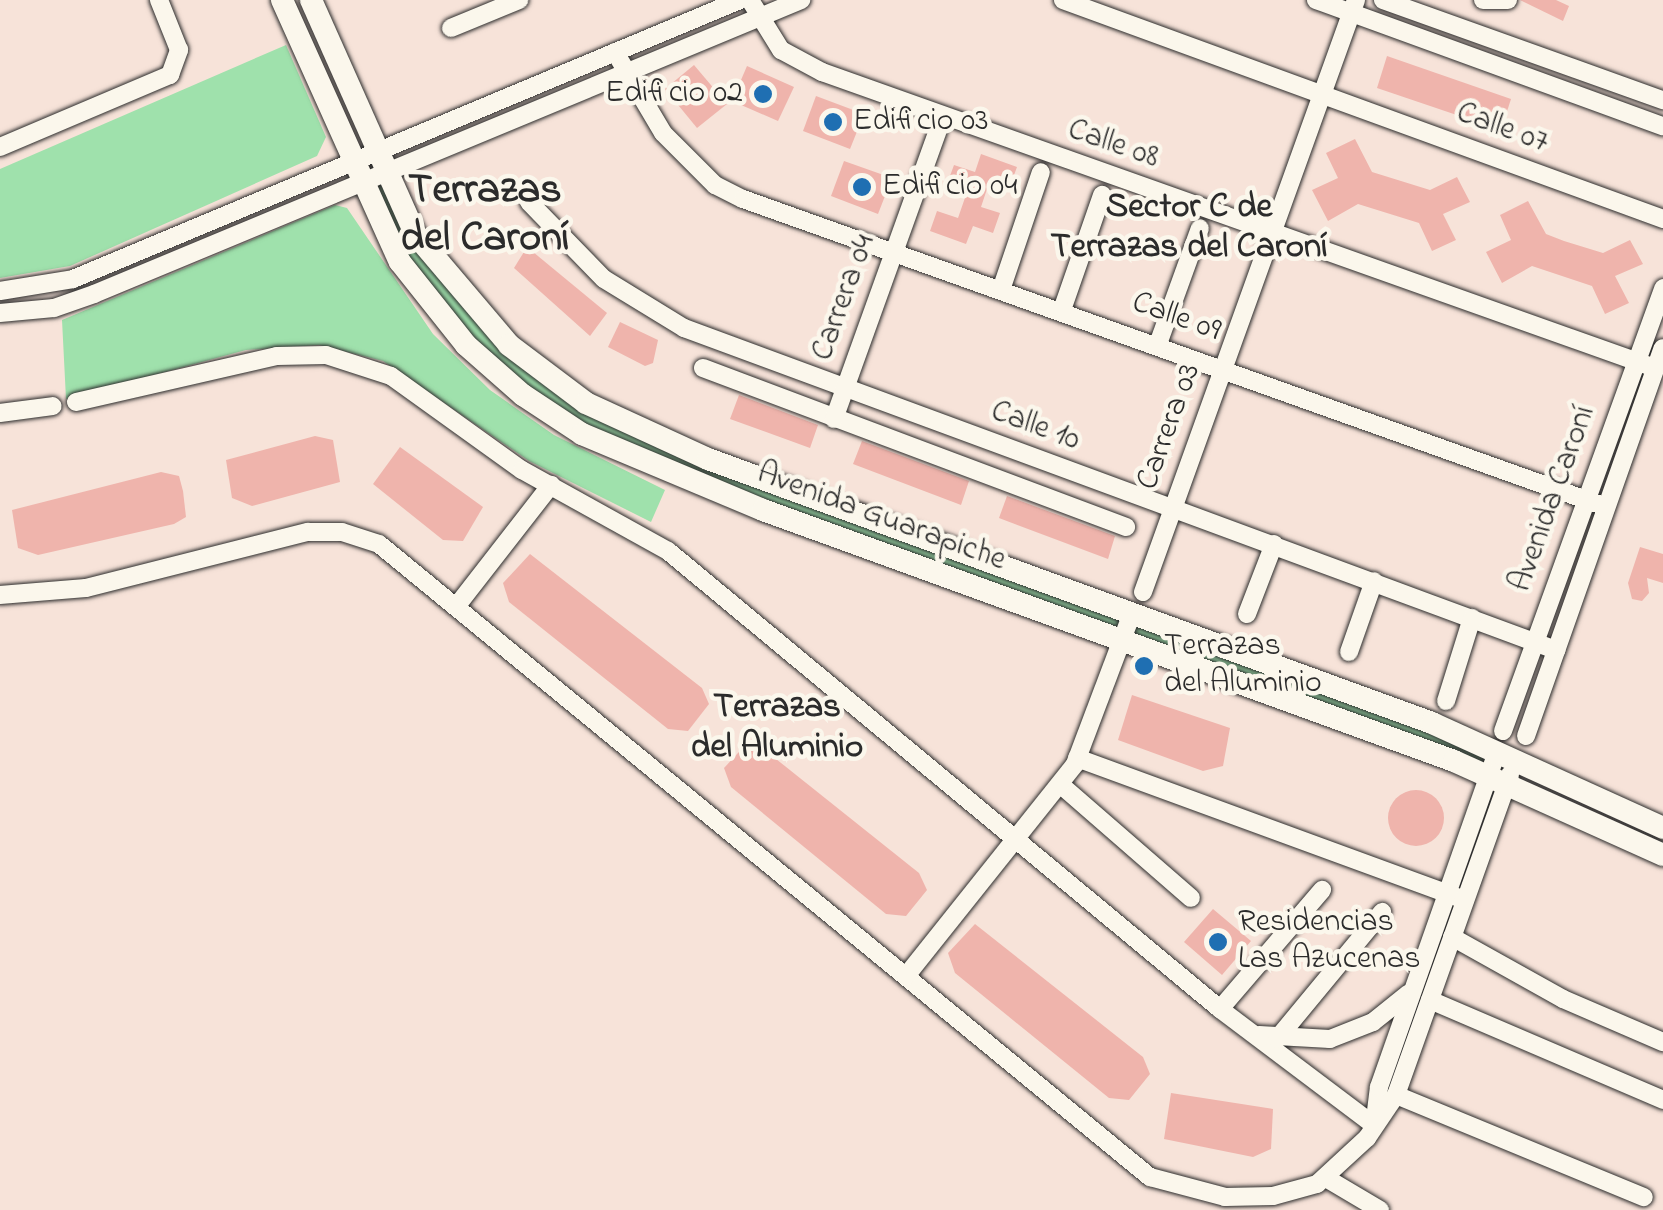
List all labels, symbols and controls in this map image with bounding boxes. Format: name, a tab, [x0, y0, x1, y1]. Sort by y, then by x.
place label: Edificio 02	[605, 75, 743, 113]
marker: Edificio 02	[752, 83, 774, 105]
street label: Calle 07	[1451, 95, 1553, 163]
place label: Edificio 03	[853, 103, 988, 141]
marker: Edificio 03	[822, 111, 844, 133]
street label: Calle 08	[1062, 112, 1164, 178]
district label: Terrazas del Caroní	[401, 166, 569, 264]
place label: Edificio 04	[882, 168, 1017, 206]
marker: Edificio 04	[851, 176, 873, 198]
district label: Sector C de Terrazas del Caroní	[1050, 187, 1328, 269]
street label: Carrera 04	[805, 230, 885, 366]
street label: Calle 09	[1126, 284, 1226, 352]
street label: Carrera 03	[1130, 359, 1210, 495]
street label: Calle 10	[985, 393, 1085, 461]
street label: Avenida Caroní	[1503, 401, 1605, 597]
street label: Avenida Guarapiche	[751, 455, 1011, 581]
place label: Terrazas del Aluminio	[1164, 629, 1322, 704]
marker: Terrazas del Aluminio	[1133, 655, 1155, 677]
district label: Terrazas del Aluminio	[691, 687, 863, 769]
place label: Residencias Las Azucenas	[1238, 905, 1421, 980]
marker: Residencias Las Azucenas	[1207, 931, 1229, 953]

